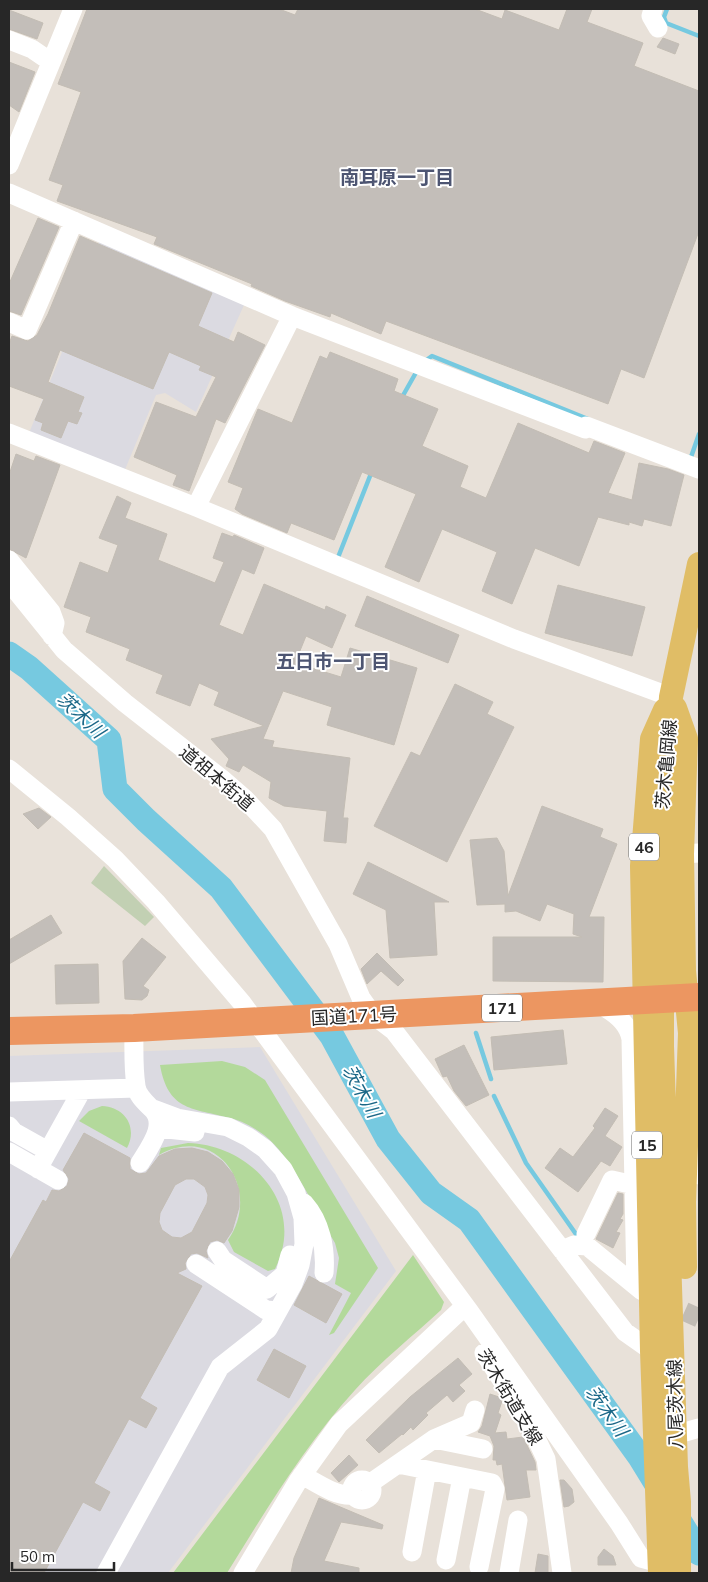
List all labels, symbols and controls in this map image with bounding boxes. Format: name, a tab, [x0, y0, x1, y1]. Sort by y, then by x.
district label: 南耳原一丁目	[340, 165, 454, 189]
district label: 五日市一丁目	[276, 649, 390, 673]
water label: 茨木川	[52, 687, 111, 745]
street label: 茨木亀岡線	[651, 718, 681, 810]
street label: 道祖本街道	[175, 740, 259, 816]
road number: 46	[629, 834, 659, 860]
road number: 171	[482, 994, 522, 1021]
street label: 国道171号	[310, 1002, 398, 1030]
water label: 茨木川	[338, 1060, 387, 1123]
road number: 15	[632, 1132, 662, 1158]
street label: 茨木街道支線	[472, 1345, 548, 1449]
street label: 八尾茨木線	[663, 1359, 687, 1449]
water label: 茨木川	[581, 1381, 635, 1443]
scale bar	[12, 1540, 115, 1572]
text: 50 m	[20, 1547, 55, 1566]

